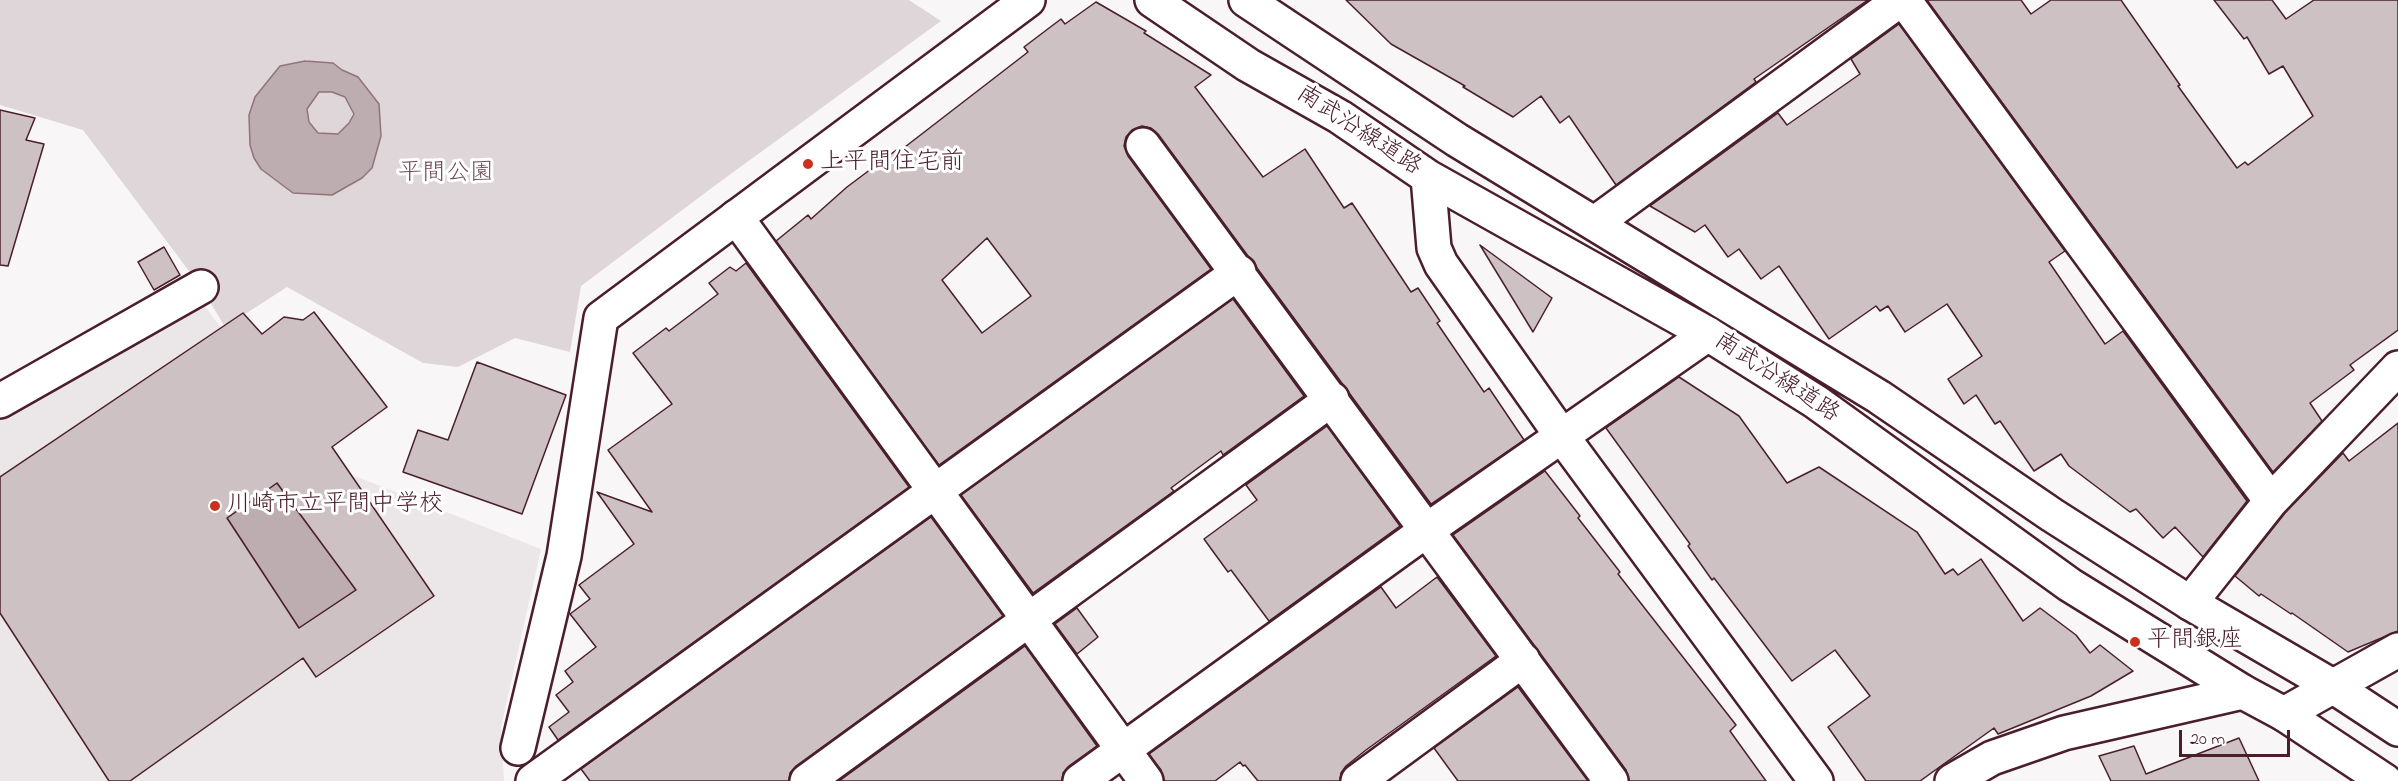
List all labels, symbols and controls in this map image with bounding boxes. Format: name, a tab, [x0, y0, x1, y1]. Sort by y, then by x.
street label: 南武沿線道路	[1290, 81, 1426, 183]
place label: 上平間住宅前	[820, 150, 964, 178]
marker: 上平間住宅前	[801, 157, 815, 171]
park label: 平間公園	[398, 161, 494, 189]
street label: 南武沿線道路	[1708, 328, 1844, 430]
place label: 川崎市立平間中学校	[227, 492, 443, 520]
marker: 川崎市立平間中学校	[208, 499, 222, 513]
place label: 平間銀座	[2147, 628, 2243, 656]
marker: 平間銀座	[2128, 635, 2142, 649]
scale bar	[2182, 718, 2293, 756]
text: 20 m	[2190, 727, 2225, 753]

